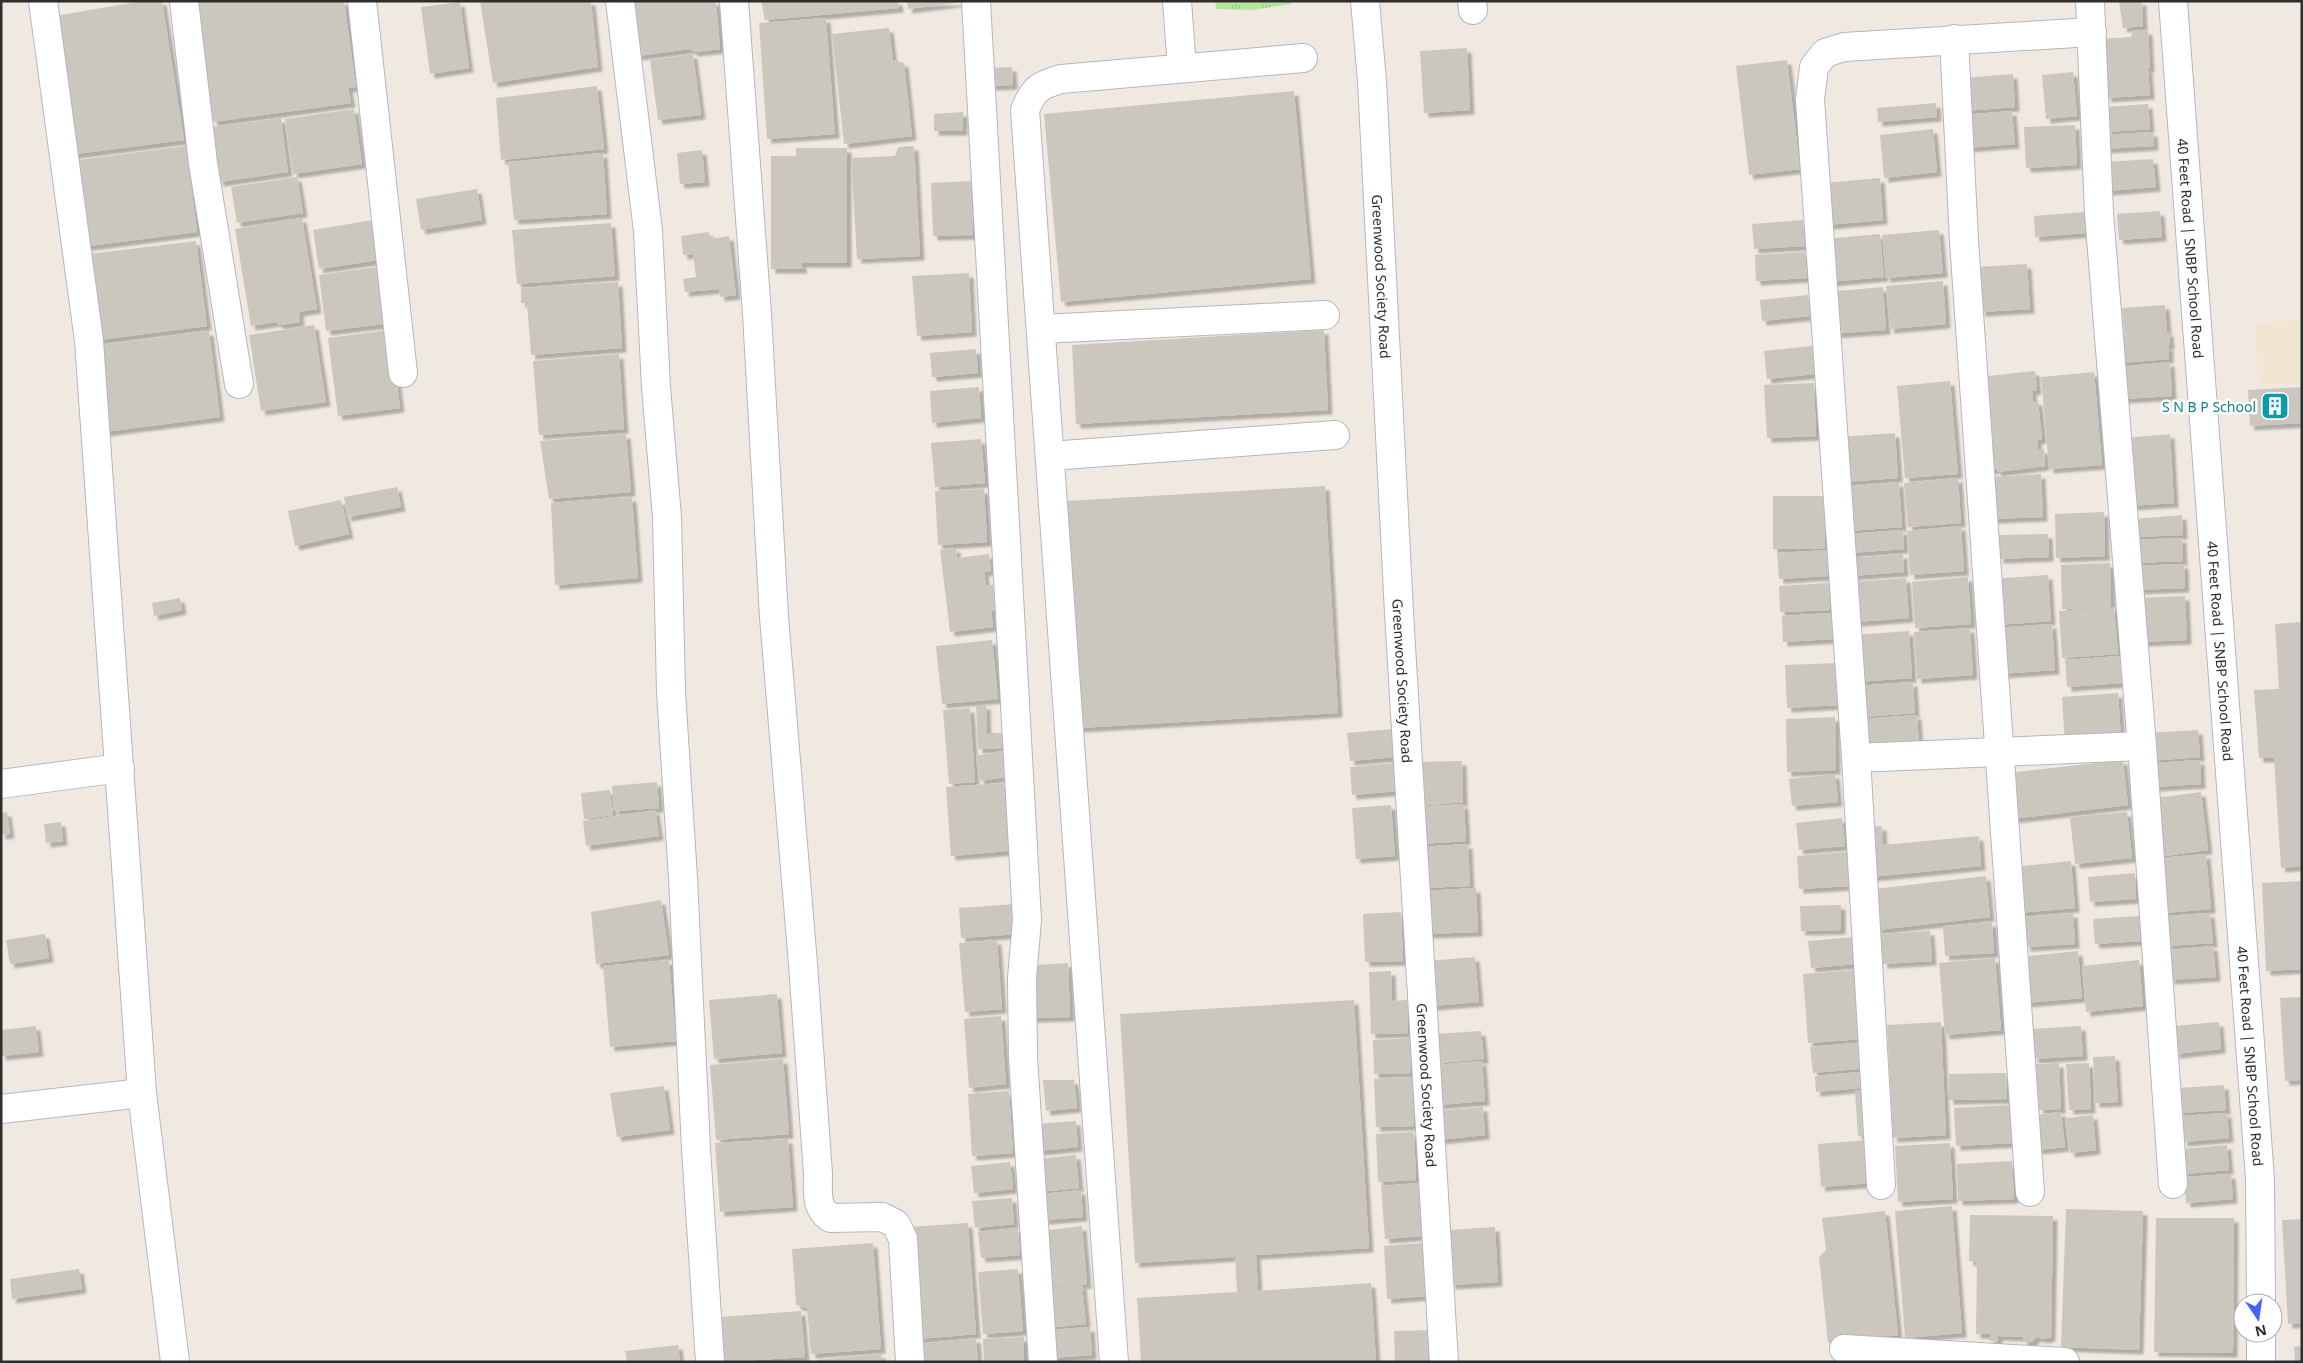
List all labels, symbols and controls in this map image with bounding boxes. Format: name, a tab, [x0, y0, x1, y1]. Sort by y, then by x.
street label: 40 Feet Road | SNBP School Road	[2174, 138, 2209, 359]
street label: Greenwood Society Road	[1368, 194, 1396, 359]
building icon: S N B P School	[2260, 391, 2290, 421]
place label: S N B P School	[2162, 397, 2256, 416]
street label: 40 Feet Road | SNBP School Road	[2203, 540, 2239, 762]
street label: Greenwood Society Road	[1389, 598, 1417, 764]
street label: 40 Feet Road | SNBP School Road	[2233, 945, 2269, 1167]
street label: Greenwood Society Road	[1413, 1003, 1442, 1168]
north arrow	[2233, 1293, 2283, 1343]
text: N	[2253, 1321, 2269, 1342]

